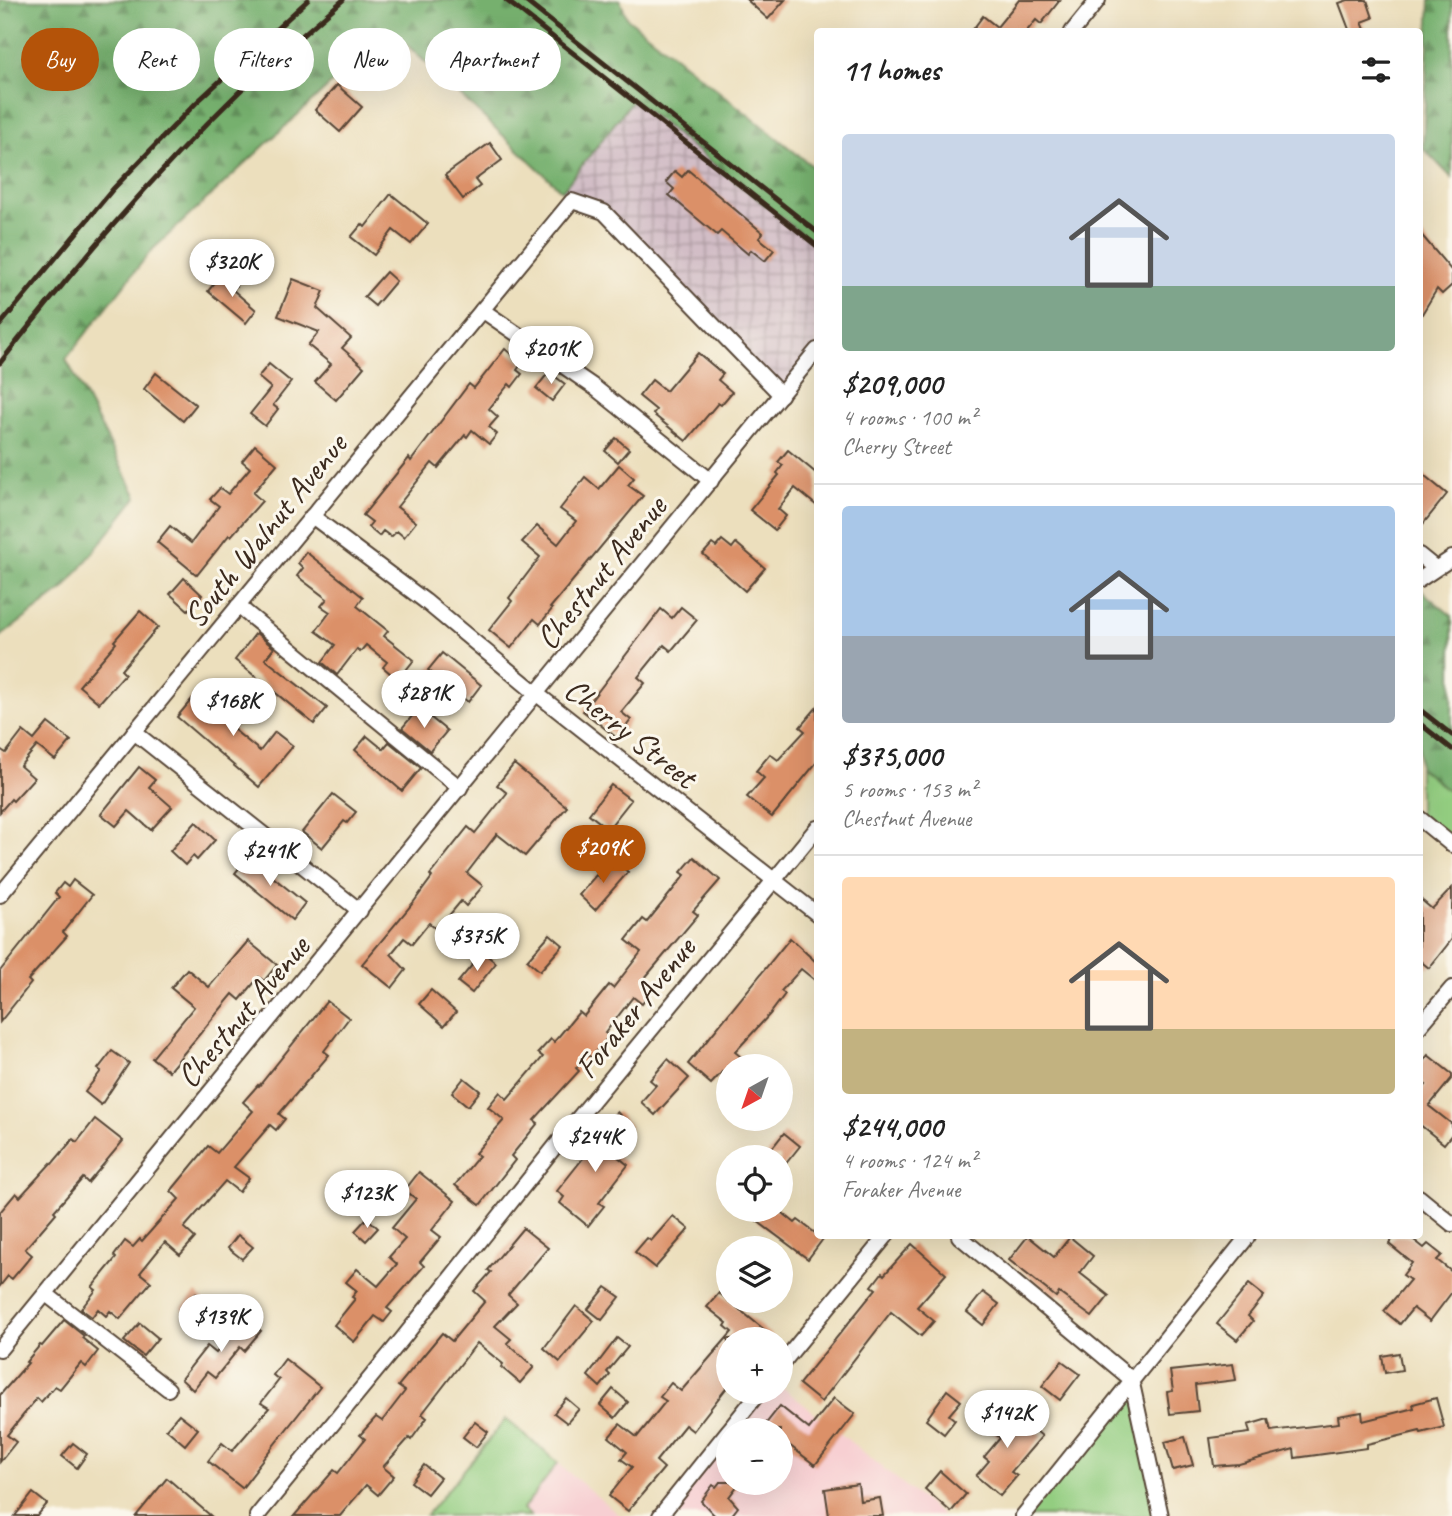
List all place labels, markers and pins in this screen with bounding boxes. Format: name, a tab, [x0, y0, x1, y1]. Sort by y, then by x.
pin: $320K	[183, 240, 281, 299]
pin: $201K	[502, 326, 600, 386]
pin: $281K	[375, 670, 473, 730]
pin: $168K	[184, 678, 282, 738]
pin: $209K	[554, 826, 652, 885]
pin: $241K	[221, 828, 319, 888]
pin: $375K	[428, 914, 526, 973]
pin: $244K	[546, 1114, 644, 1174]
pin: $123K	[318, 1170, 416, 1230]
pin: $139K	[172, 1294, 270, 1354]
pin: $142K	[958, 1390, 1056, 1450]

